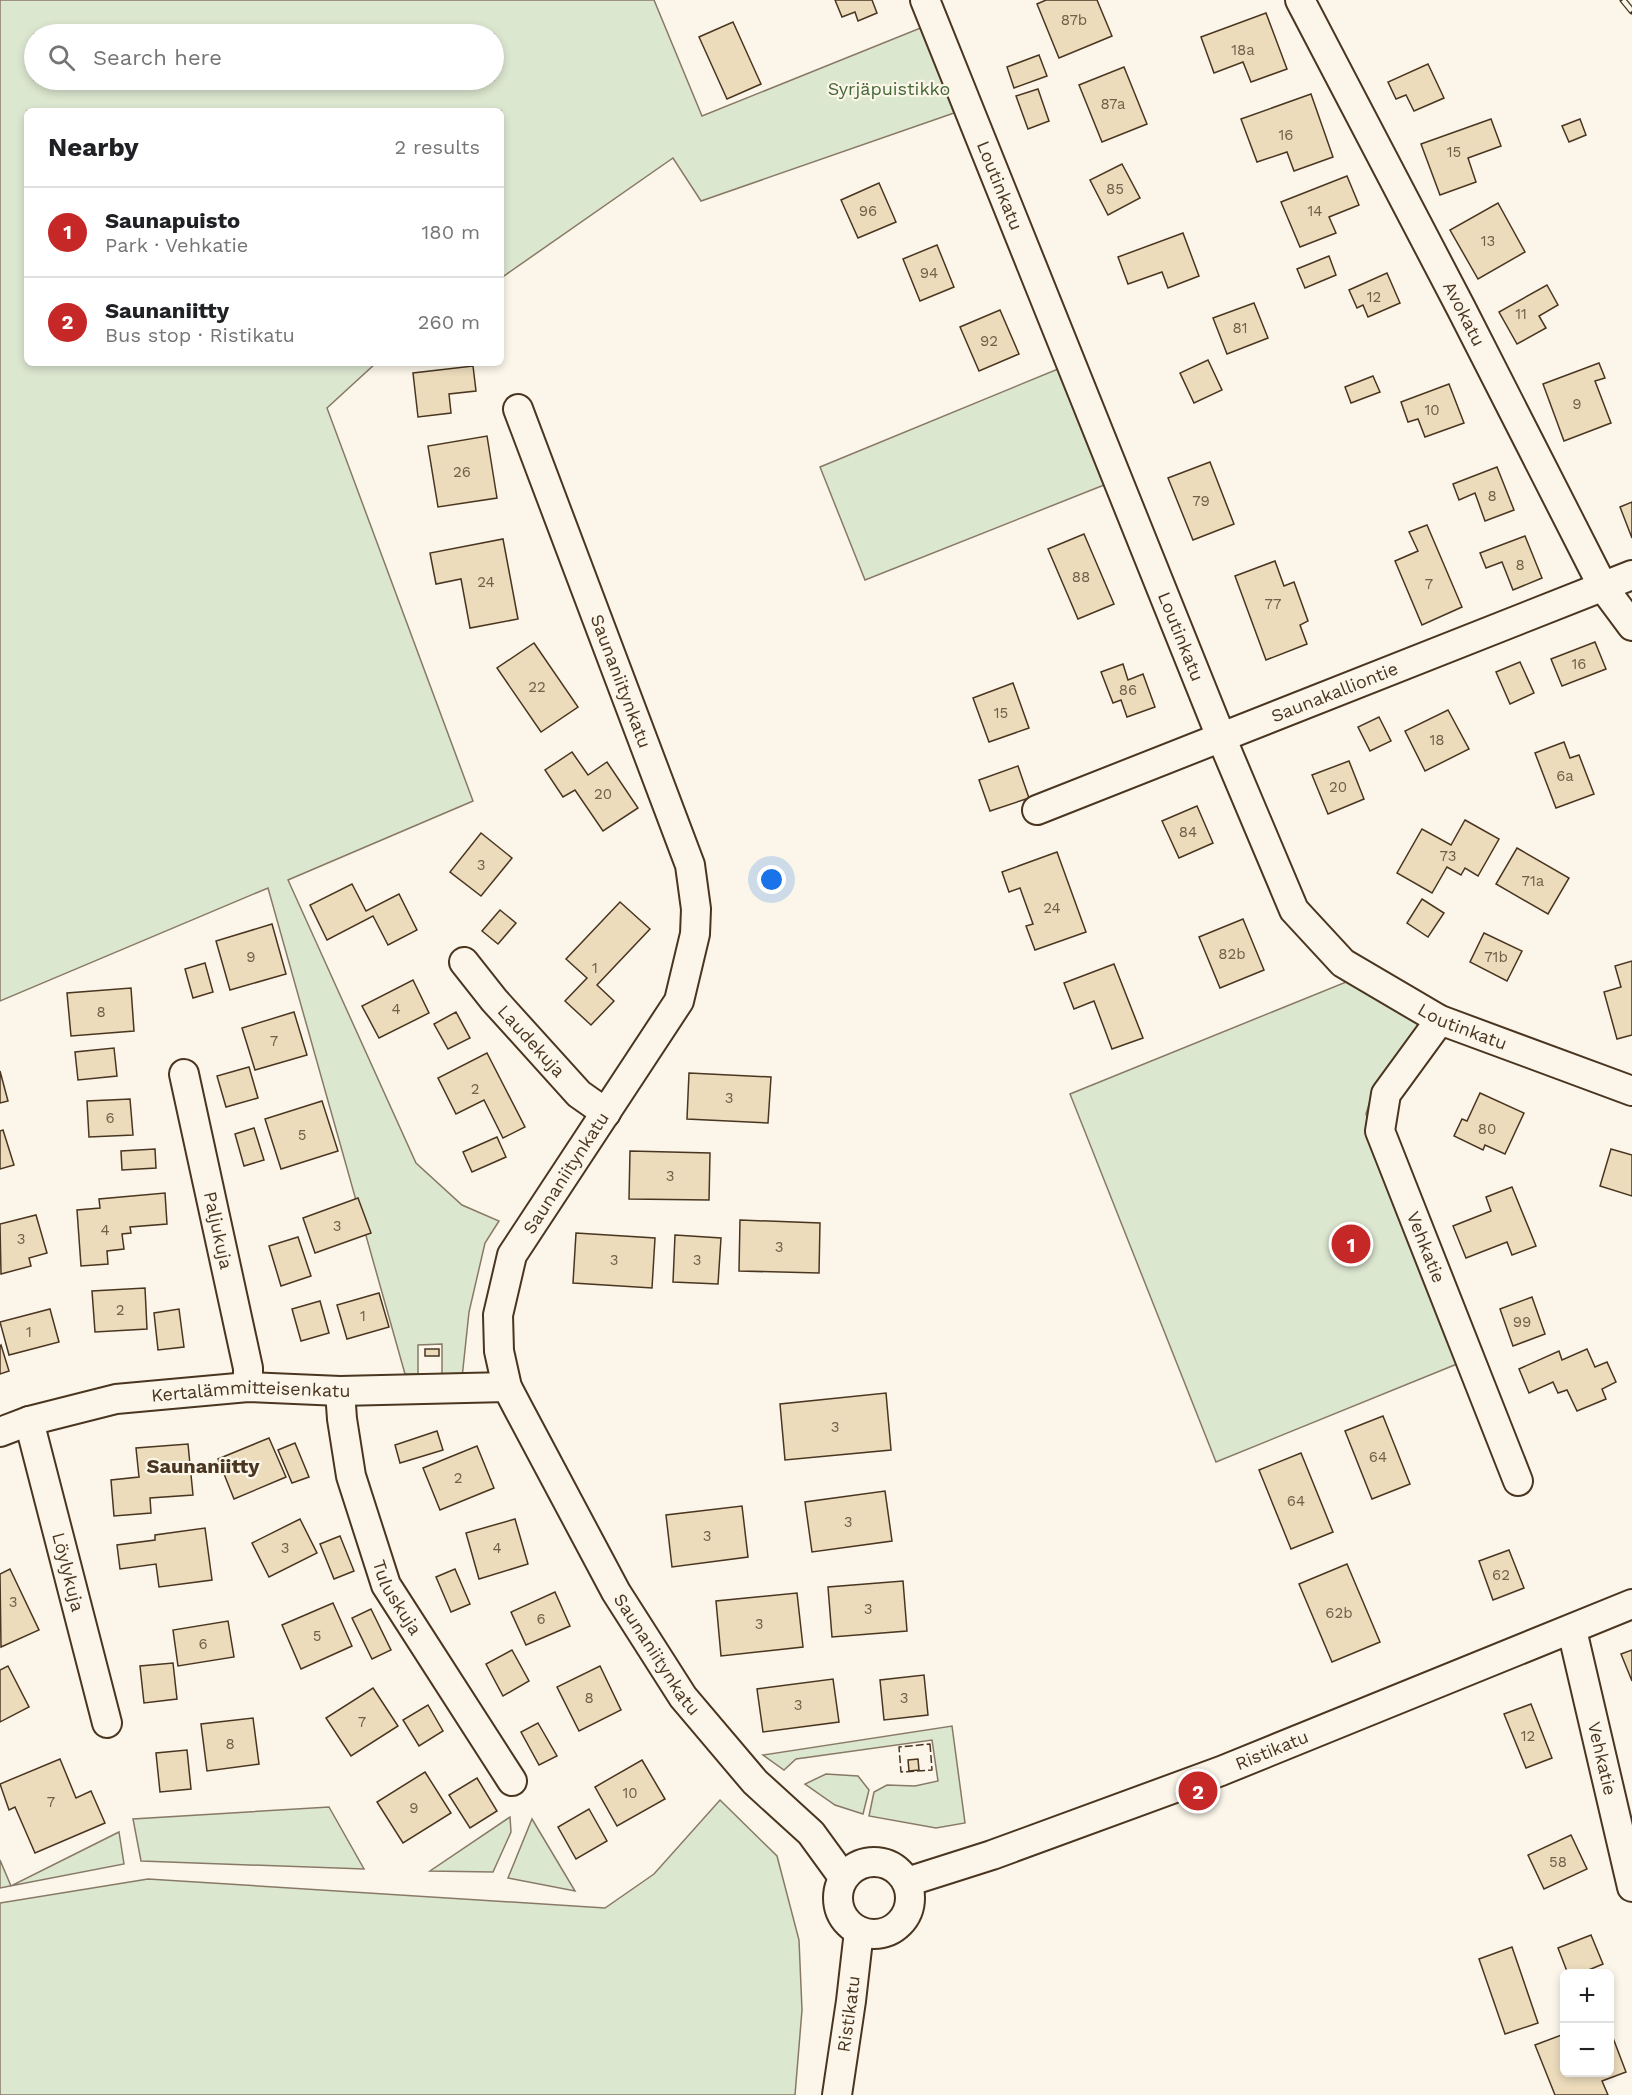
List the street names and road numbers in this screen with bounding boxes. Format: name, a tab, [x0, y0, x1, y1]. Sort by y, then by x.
street label: Loutinkatu	[973, 138, 1027, 233]
street label: Avokatu	[1439, 278, 1490, 349]
street label: Loutinkatu	[1154, 589, 1208, 684]
street label: Saunaniitynkatu	[586, 611, 656, 751]
street label: Saunakalliontie	[1268, 657, 1401, 726]
street label: Loutinkatu	[1414, 998, 1510, 1054]
street label: Laudekuja	[494, 1000, 570, 1081]
street label: Saunaniitynkatu	[518, 1108, 613, 1238]
street label: Paljukuja	[200, 1189, 237, 1271]
street label: Vehkatie	[1403, 1208, 1450, 1286]
street label: Kertalämmitteisenkatu	[150, 1376, 351, 1406]
street label: Löylykuja	[48, 1530, 89, 1614]
street label: Tuluskuja	[369, 1557, 426, 1639]
street label: Saunaniitynkatu	[610, 1589, 705, 1719]
street label: Vehkatie	[1584, 1720, 1621, 1797]
street label: Ristikatu	[1232, 1726, 1311, 1774]
street label: Ristikatu	[833, 1974, 864, 2053]

